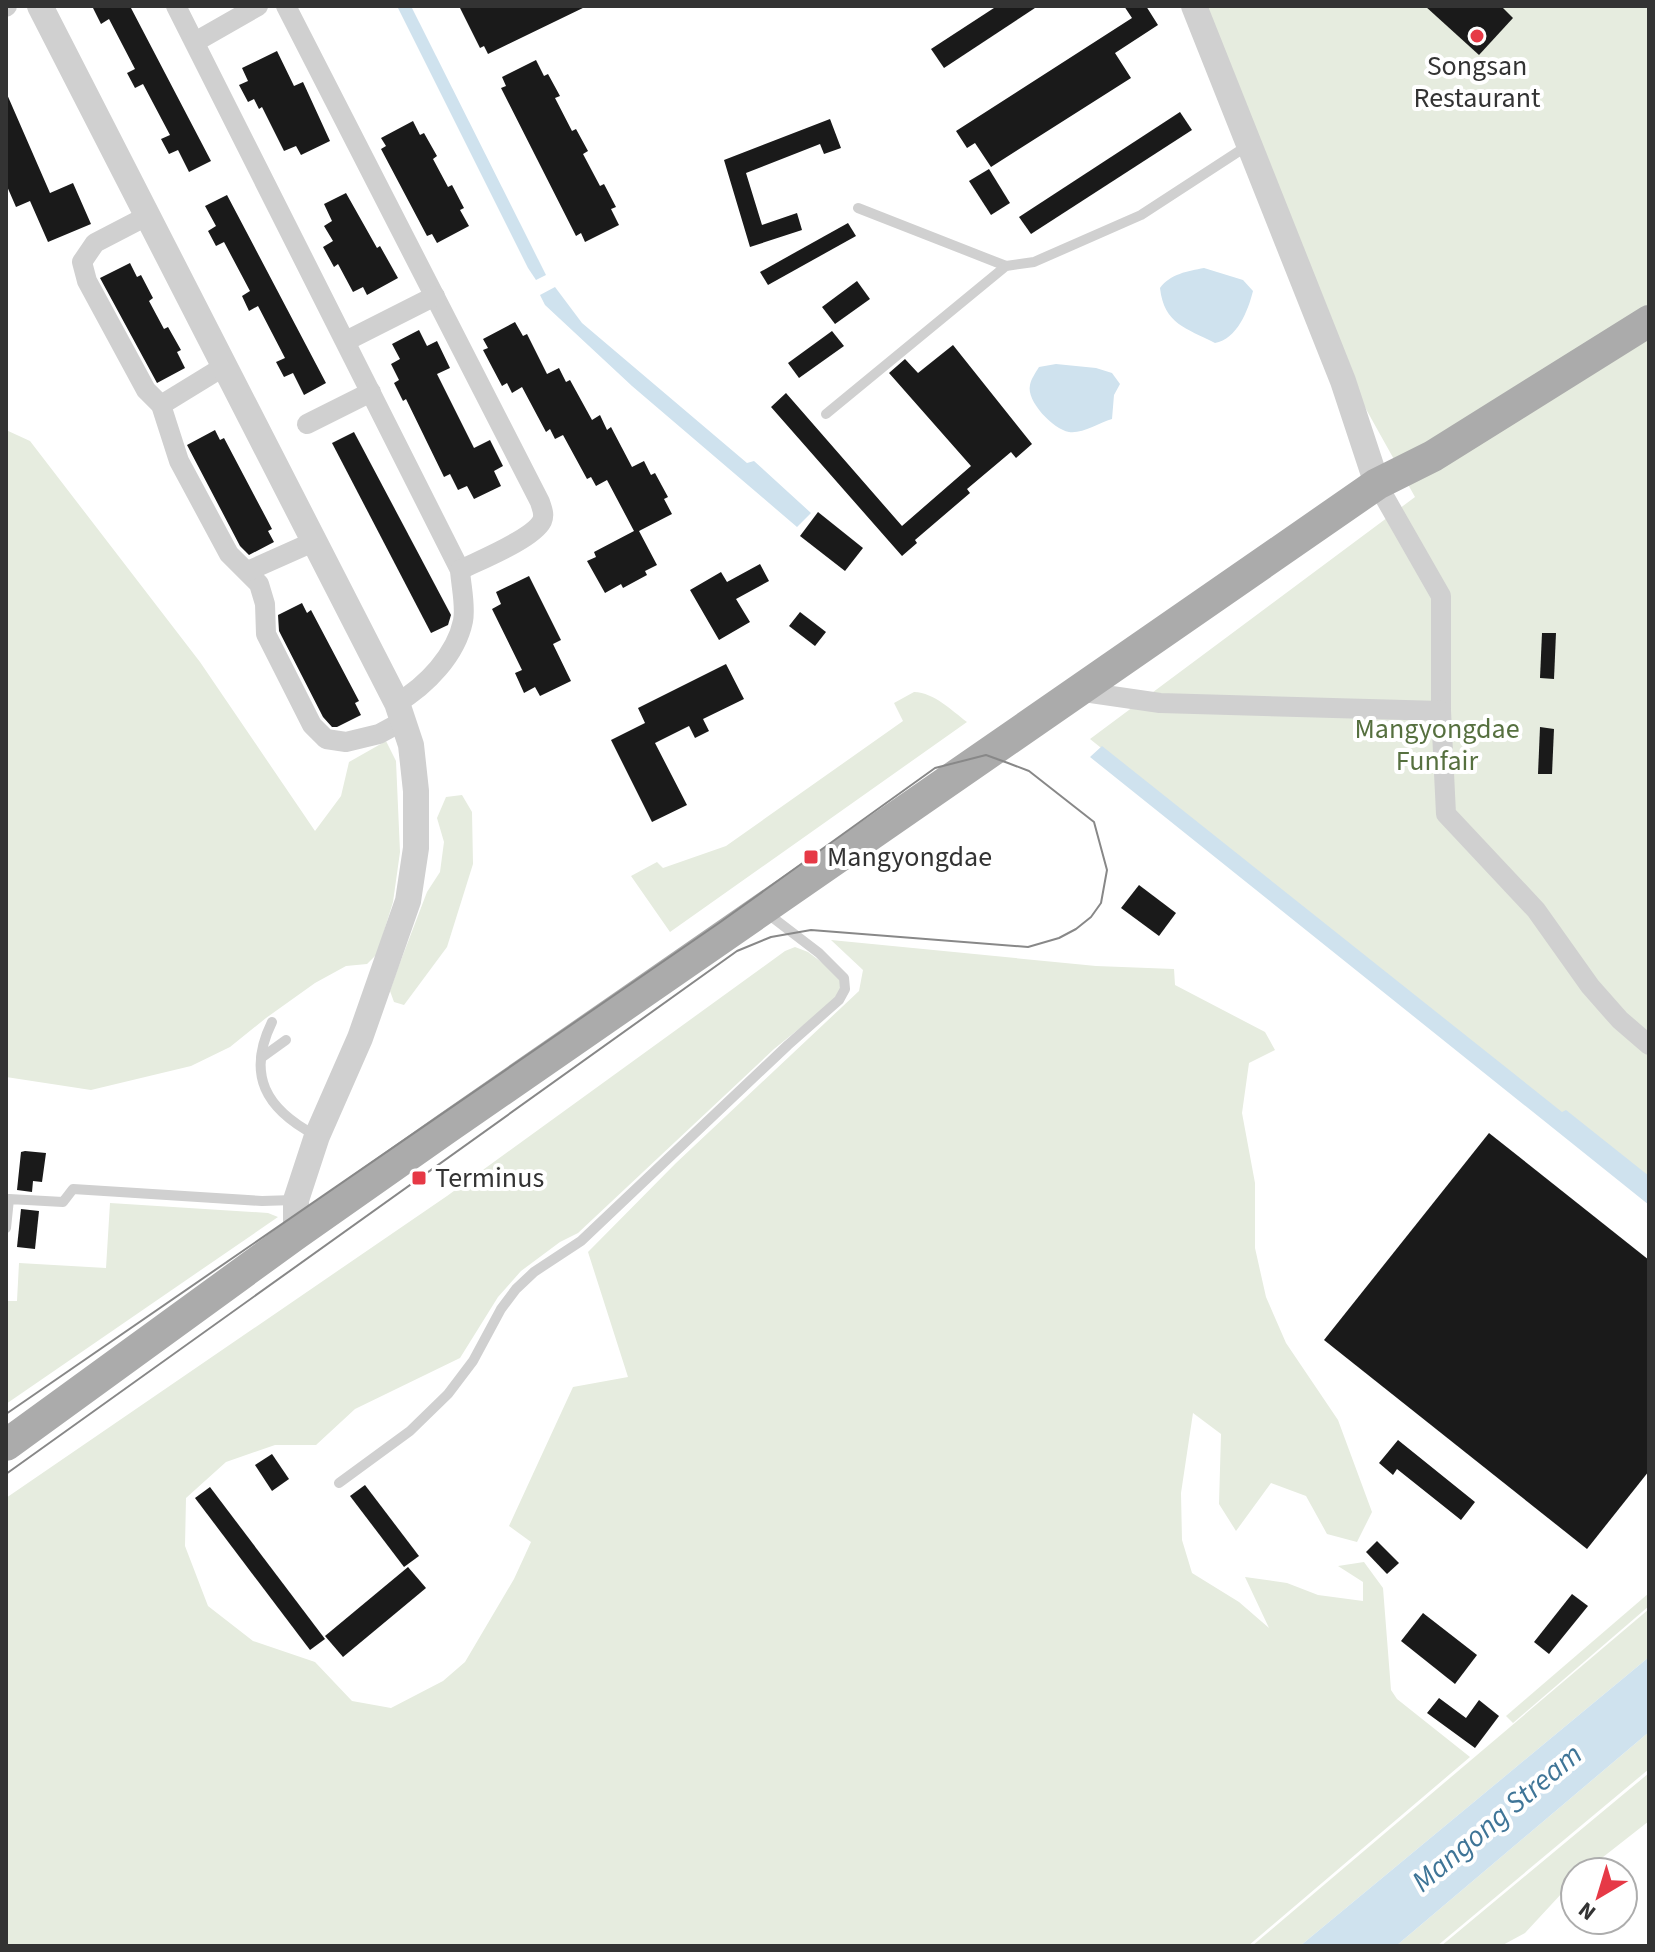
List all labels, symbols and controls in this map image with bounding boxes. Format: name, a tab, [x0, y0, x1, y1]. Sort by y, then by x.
marker: Songsan Restaurant	[1468, 27, 1486, 45]
place label: Songsan Restaurant	[1414, 46, 1541, 118]
park label: Mangyongdae Funfair	[1354, 709, 1520, 781]
place label: Mangyongdae	[827, 837, 992, 877]
marker: Mangyongdae	[802, 848, 820, 866]
place label: Terminus	[435, 1158, 544, 1198]
marker: Terminus	[410, 1169, 428, 1187]
water label: Mangong Stream	[1402, 1734, 1592, 1902]
north arrow	[1559, 1856, 1639, 1936]
text: N	[1572, 1894, 1603, 1928]

